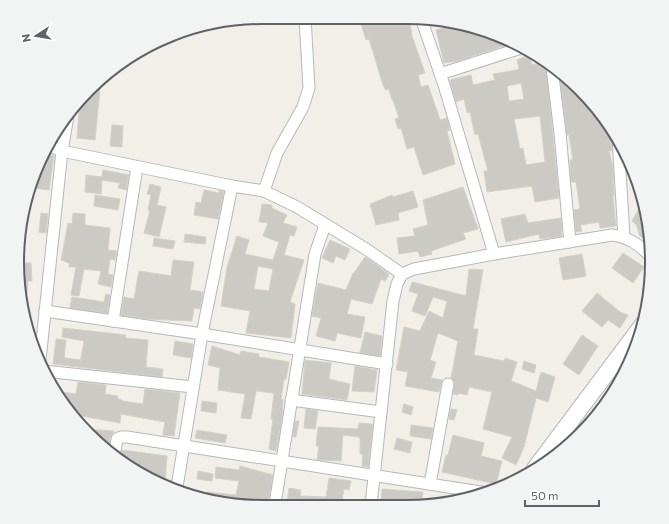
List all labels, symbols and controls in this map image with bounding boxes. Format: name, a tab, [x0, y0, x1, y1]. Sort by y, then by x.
north arrow	[16, 16, 56, 56]
text: N	[19, 33, 33, 44]
scale bar	[525, 482, 599, 508]
text: 50 m	[531, 488, 559, 502]

